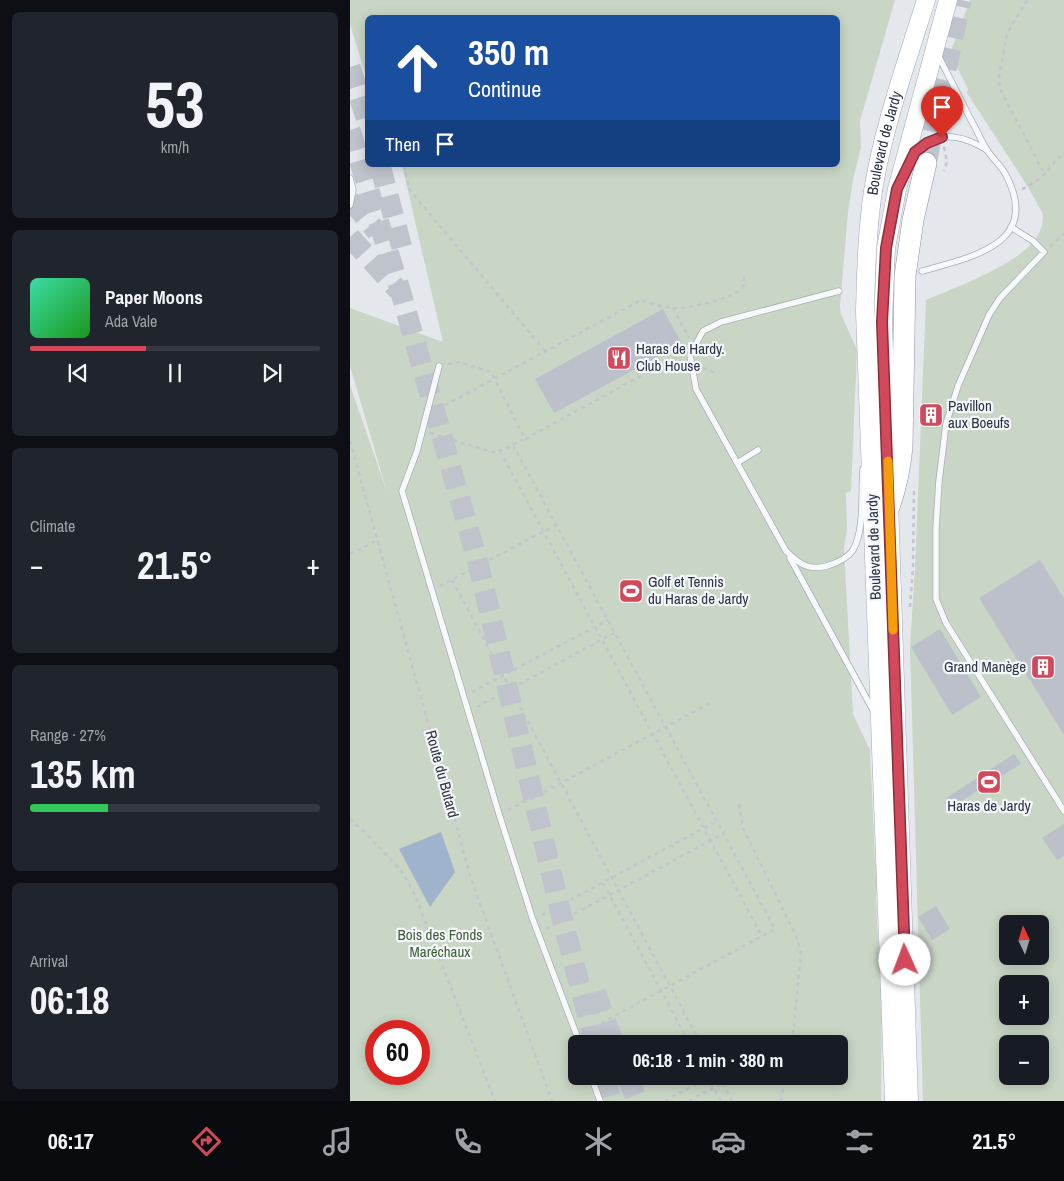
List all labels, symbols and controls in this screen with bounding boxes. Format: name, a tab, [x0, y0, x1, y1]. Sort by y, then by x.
text: 350 m	[468, 29, 549, 76]
icon: ahead	[385, 35, 450, 100]
text: 53	[145, 60, 205, 147]
text: Continue	[468, 74, 541, 104]
pin	[921, 86, 963, 137]
street label: Boulevard de Jardy	[862, 88, 907, 196]
icon: arrive	[928, 93, 956, 121]
icon: arrive	[431, 130, 459, 158]
text: Then	[385, 131, 421, 157]
text: km/h	[161, 136, 189, 158]
text: Paper Moons	[105, 284, 203, 310]
text: Ada Vale	[105, 310, 157, 332]
place label: Haras de Hardy. Club House	[636, 338, 725, 376]
restaurant icon: Haras de Hardy. Club House	[606, 345, 632, 371]
icon: previous	[64, 359, 92, 387]
icon: pause	[161, 359, 189, 387]
icon: next	[258, 359, 286, 387]
place label: Pavillon aux Boeufs	[948, 395, 1010, 433]
building icon: Pavillon aux Boeufs	[918, 402, 944, 428]
street label: Boulevard de Jardy	[861, 493, 886, 600]
text: Climate	[30, 515, 75, 537]
text: 21.5°	[137, 540, 213, 591]
text: −	[30, 546, 43, 584]
text: +	[307, 546, 320, 584]
place label: Golf et Tennis du Haras de Jardy	[648, 571, 749, 609]
sports icon: Golf et Tennis du Haras de Jardy	[618, 578, 644, 604]
building icon: Grand Manège	[1030, 654, 1056, 680]
place label: Grand Manège	[944, 656, 1026, 677]
text: Range · 27%	[30, 724, 106, 746]
street label: Route du Butard	[421, 728, 464, 820]
text: 135 km	[30, 749, 136, 800]
sports icon: Haras de Jardy	[976, 769, 1002, 795]
place label: Haras de Jardy	[947, 795, 1032, 816]
north arrow	[999, 915, 1049, 965]
map controls	[999, 915, 1049, 1085]
park label: Bois des Fonds Maréchaux	[398, 924, 482, 962]
position arrow	[878, 933, 930, 985]
text: Arrival	[30, 950, 68, 972]
text: 06:18	[30, 975, 110, 1026]
button: +	[999, 975, 1049, 1025]
speed limit sign: 60	[365, 1020, 430, 1085]
button: −	[999, 1035, 1049, 1085]
text: 06:18 · 1 min · 380 m	[633, 1047, 783, 1073]
icon: directions	[189, 1124, 224, 1159]
icon: music	[320, 1124, 355, 1159]
icon: phone	[450, 1124, 485, 1159]
icon: climate	[581, 1124, 616, 1159]
icon: car	[711, 1124, 746, 1159]
icon: filters	[842, 1124, 877, 1159]
text: 06:17	[48, 1126, 94, 1156]
text: 21.5°	[972, 1126, 1016, 1156]

